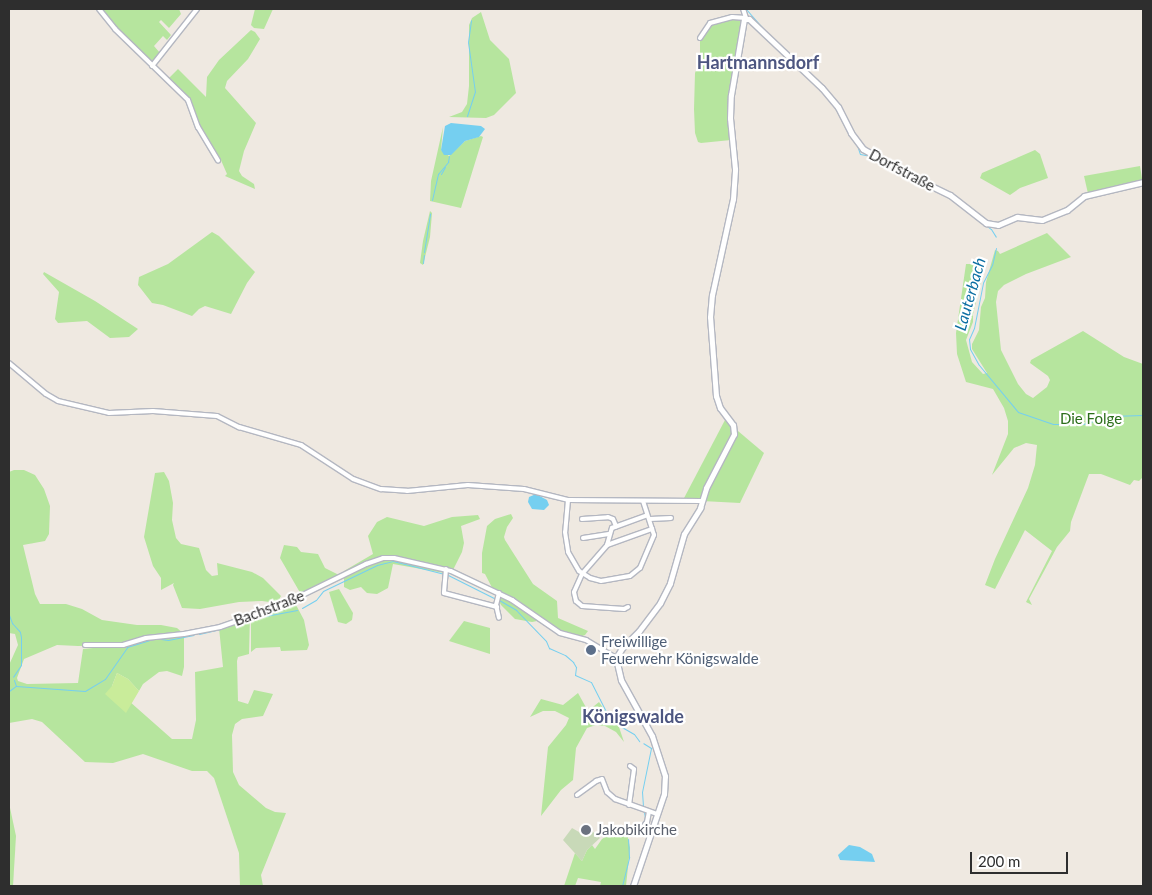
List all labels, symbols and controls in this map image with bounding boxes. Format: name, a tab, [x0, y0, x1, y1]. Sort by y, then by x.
district label: Hartmannsdorf	[697, 51, 819, 73]
street label: Dorfstraße	[866, 145, 938, 195]
water label: Lauterbach	[950, 255, 990, 333]
park label: Die Folge	[1060, 410, 1122, 428]
street label: Bachstraße	[231, 586, 307, 630]
place label: Freiwillige Feuerwehr Königswalde	[601, 632, 759, 667]
marker: Freiwillige Feuerwehr Königswalde	[585, 644, 597, 656]
district label: Königswalde	[582, 705, 684, 727]
place label: Jakobikirche	[596, 821, 677, 839]
marker: Jakobikirche	[580, 824, 592, 836]
scale bar	[972, 842, 1070, 874]
text: 200 m	[978, 852, 1020, 870]

